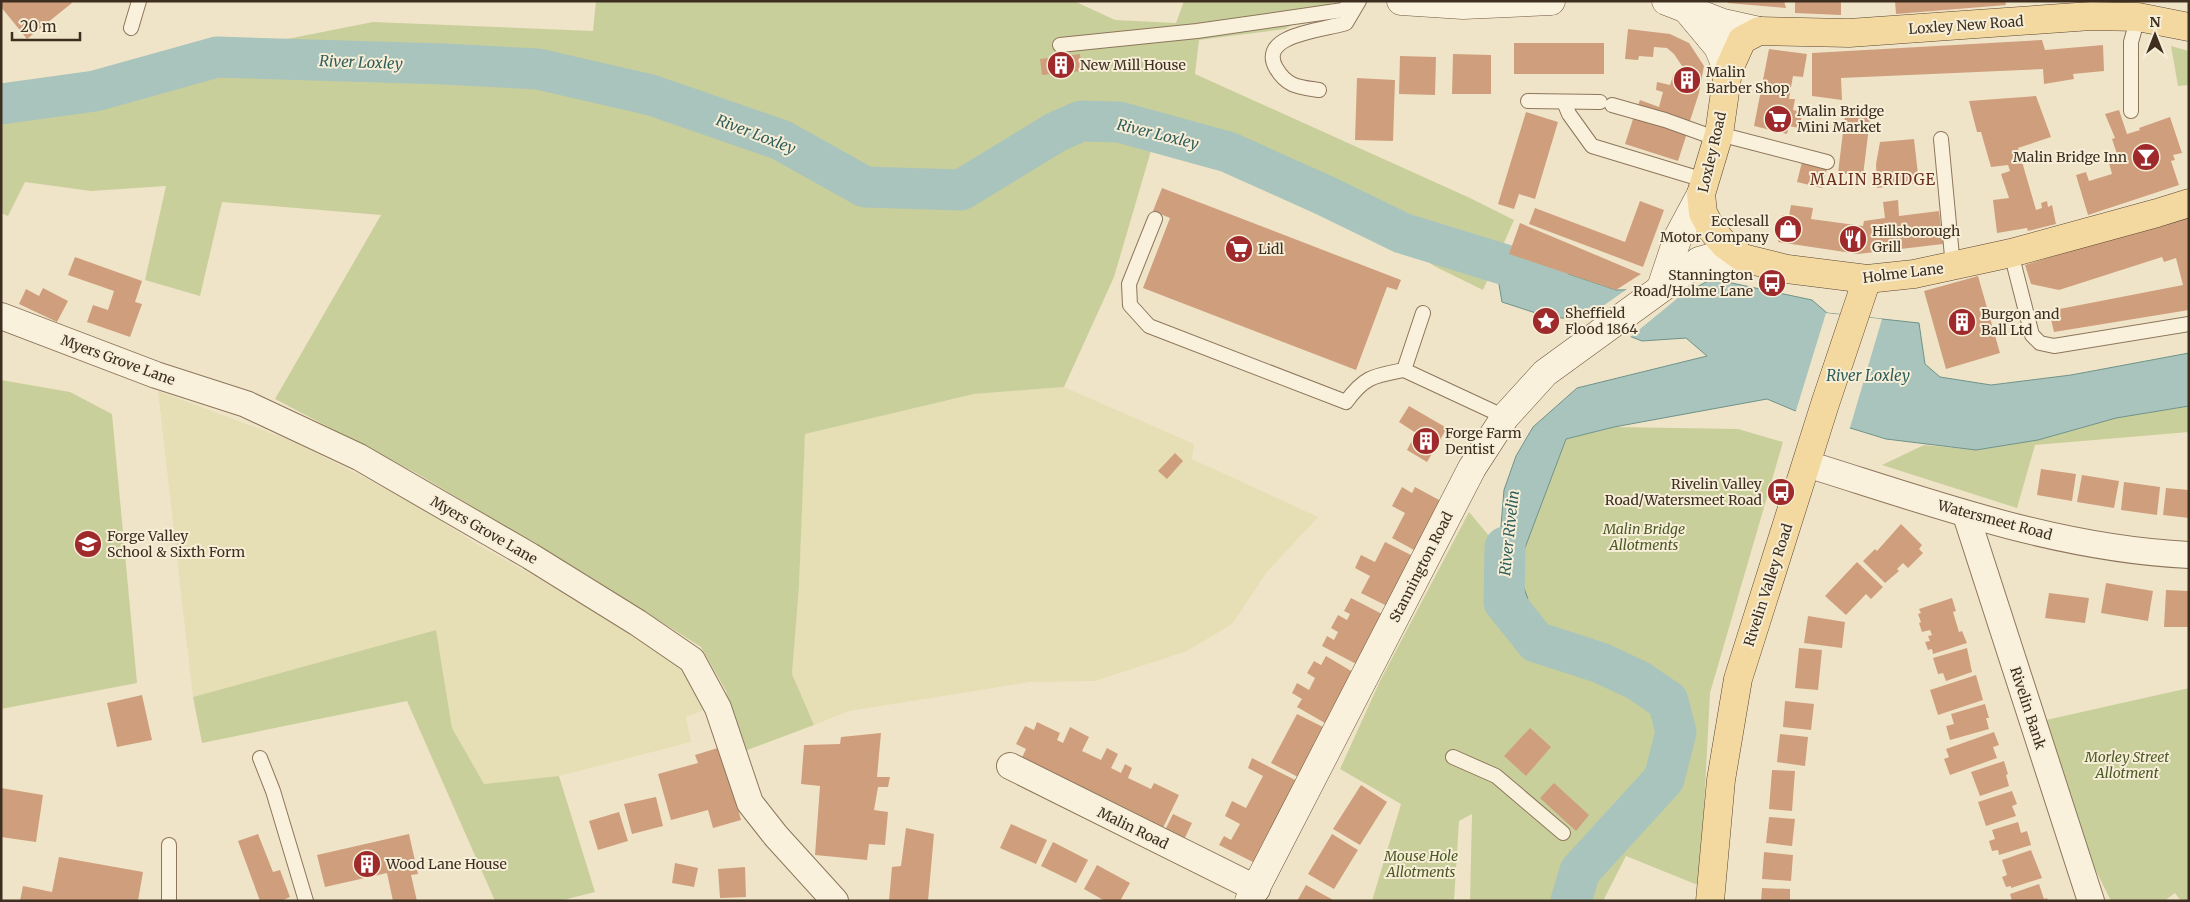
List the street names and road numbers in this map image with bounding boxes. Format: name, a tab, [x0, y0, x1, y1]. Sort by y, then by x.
street label: Loxley New Road	[1908, 12, 2025, 38]
street label: Loxley Road	[1694, 109, 1730, 194]
street label: Holme Lane	[1862, 259, 1944, 287]
street label: Myers Grove Lane	[58, 331, 178, 389]
street label: Myers Grove Lane	[427, 492, 541, 568]
street label: Watersmeet Road	[1935, 496, 2055, 544]
street label: Stannington Road	[1385, 508, 1457, 625]
street label: Rivelin Valley Road	[1740, 521, 1797, 649]
street label: Rivelin Bank	[2006, 664, 2050, 752]
street label: Malin Road	[1094, 803, 1172, 853]

